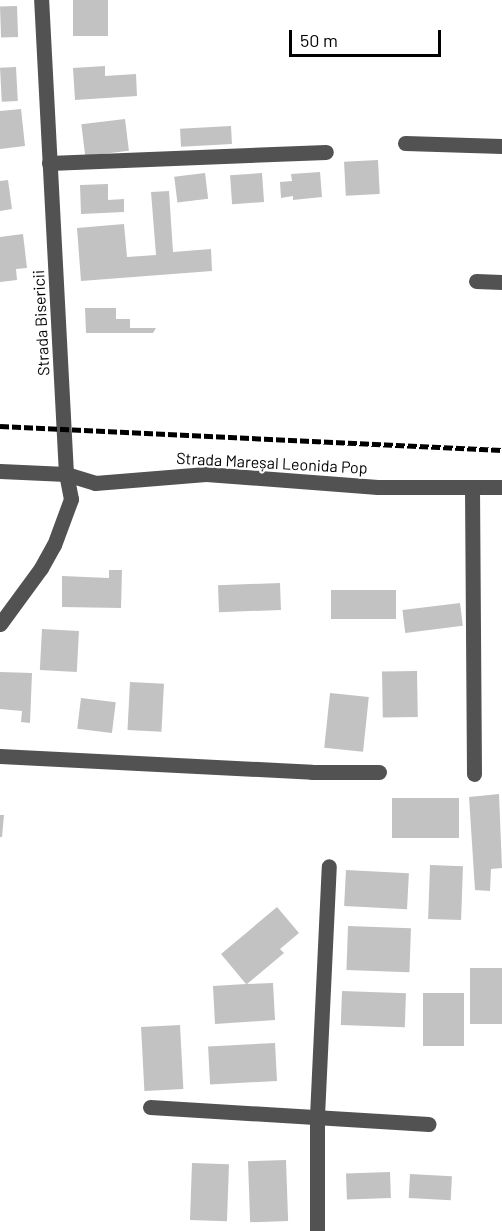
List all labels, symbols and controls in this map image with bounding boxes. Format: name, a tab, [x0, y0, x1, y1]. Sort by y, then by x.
scale bar	[292, 18, 444, 56]
text: 50 m	[300, 29, 338, 51]
street label: Strada Bisericii	[29, 270, 53, 376]
street label: Strada Mareșal Leonida Pop	[176, 448, 368, 478]

